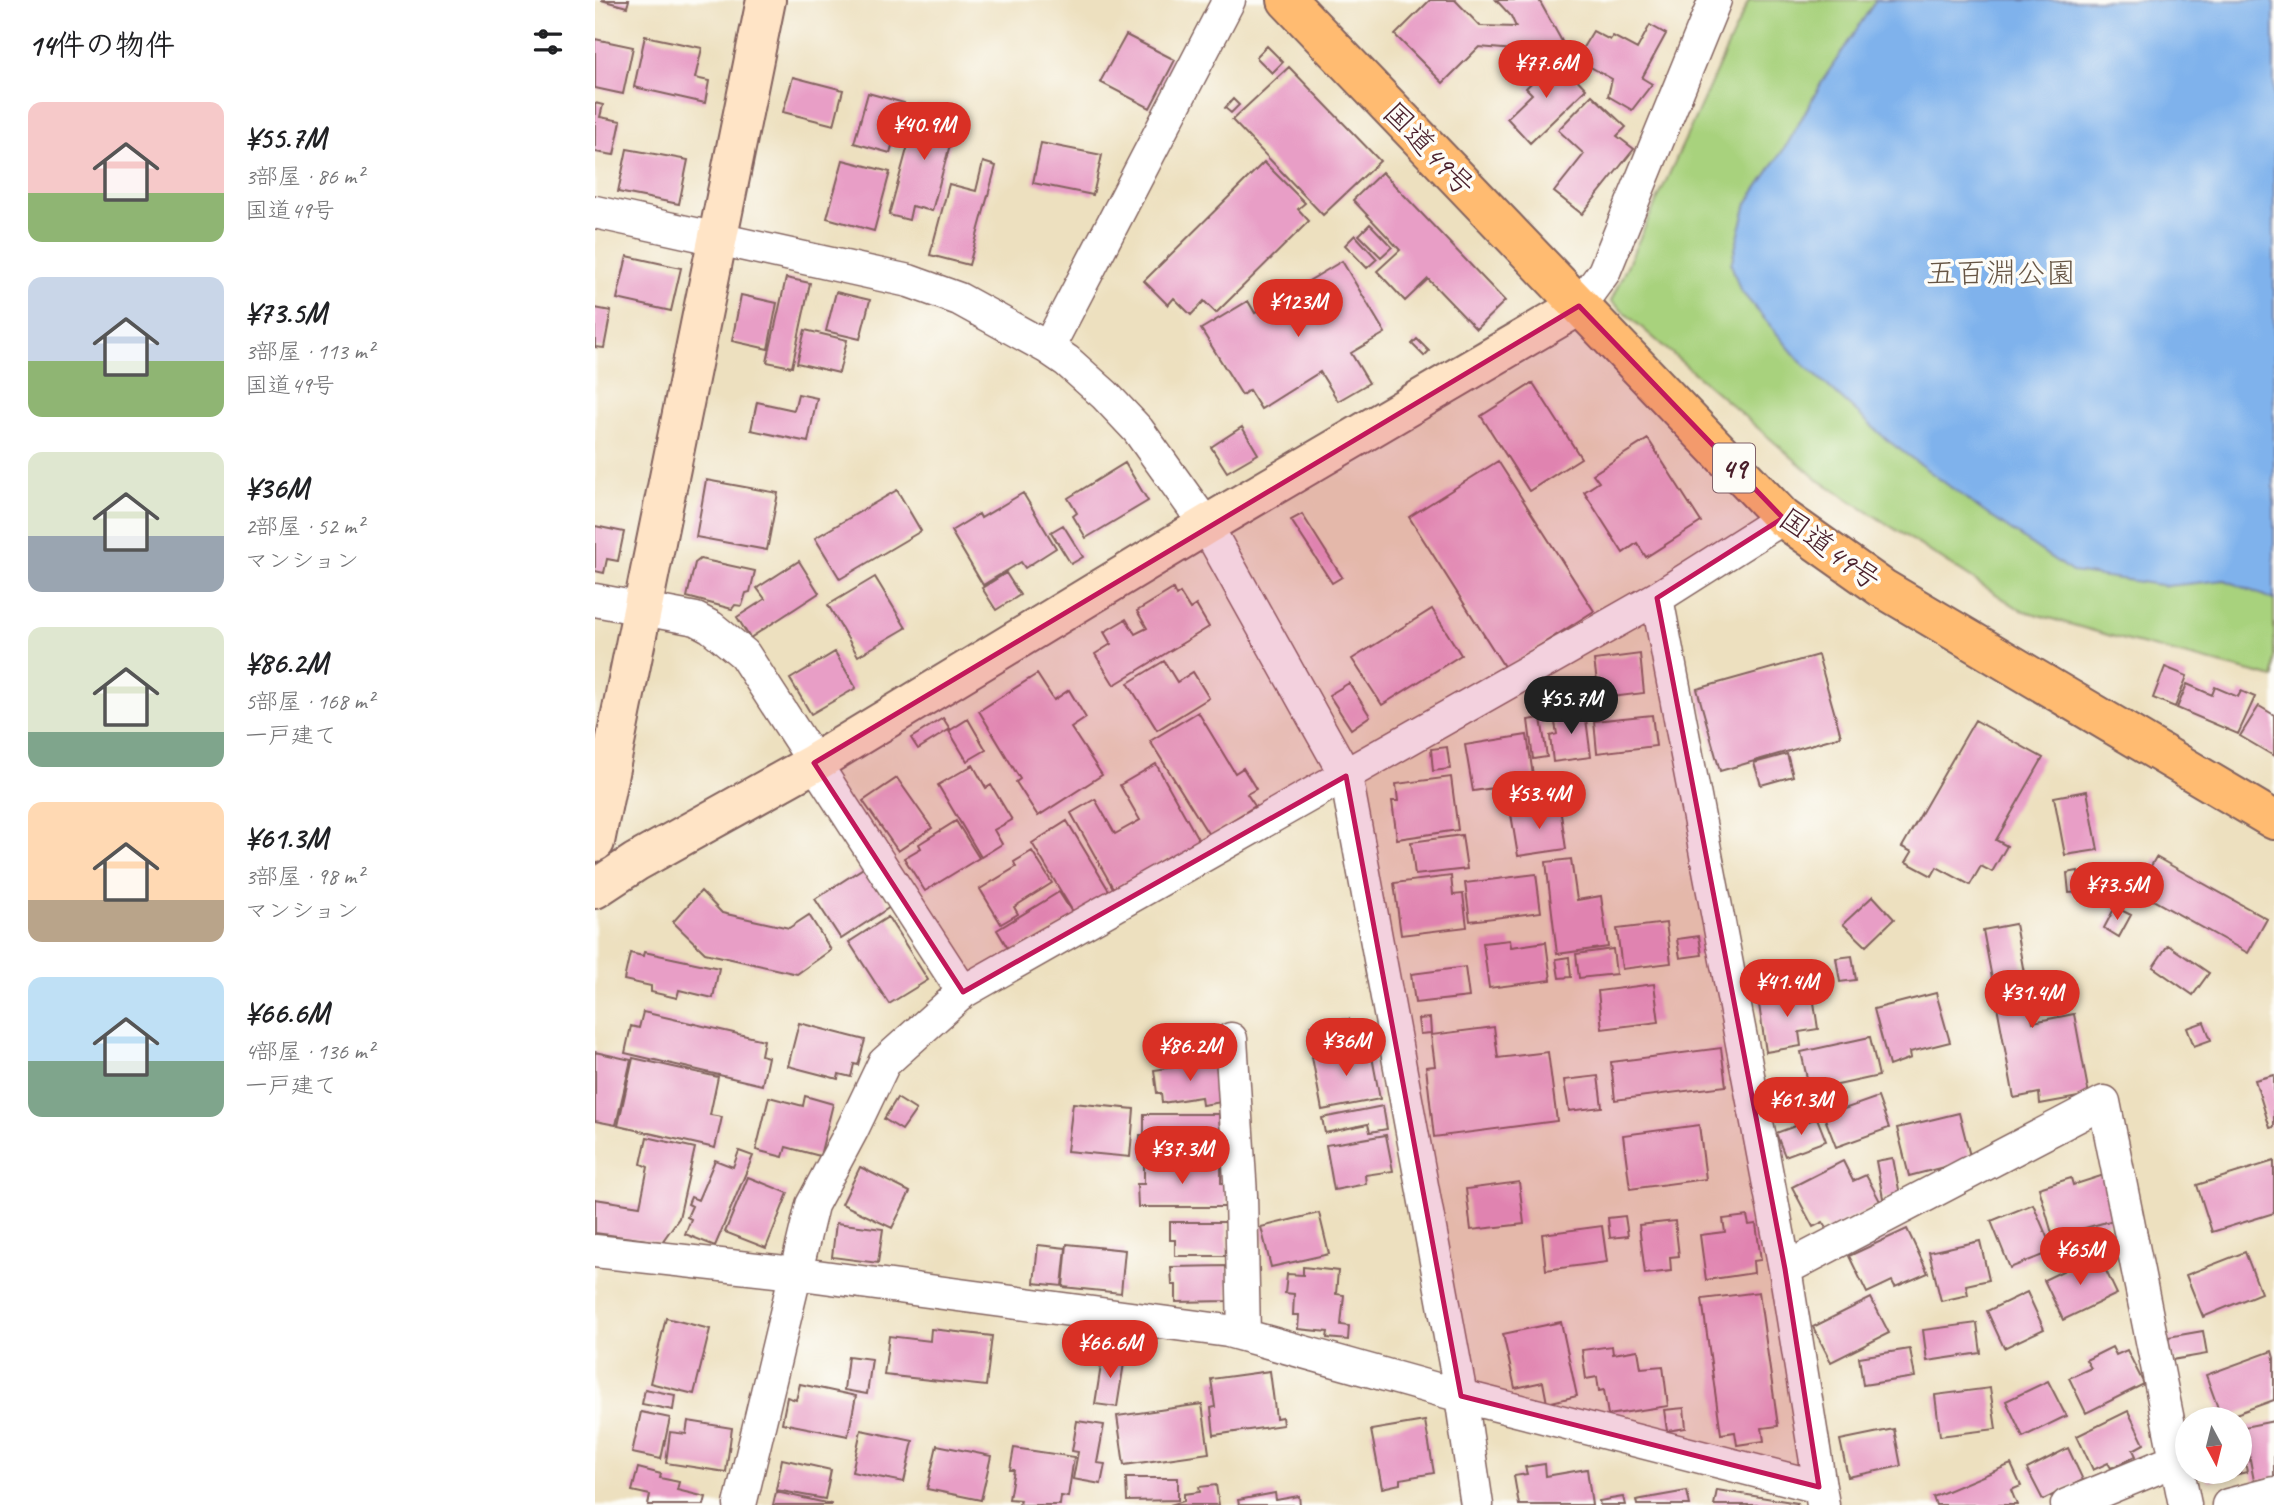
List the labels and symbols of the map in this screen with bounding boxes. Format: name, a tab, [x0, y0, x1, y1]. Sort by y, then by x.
pin: ¥77.6M	[1489, 41, 1603, 100]
street label: 国道49号	[1375, 94, 1483, 204]
pin: ¥40.9M	[867, 102, 981, 162]
park label: 五百淵公園	[1926, 254, 2076, 292]
pin: ¥123M	[1249, 280, 1347, 339]
road number: 49	[1713, 444, 1755, 492]
street label: 国道49号	[1772, 499, 1888, 599]
pin: ¥55.7M	[1514, 676, 1628, 736]
pin: ¥53.4M	[1482, 772, 1596, 831]
pin: ¥73.5M	[2060, 862, 2174, 922]
pin: ¥41.4M	[1730, 960, 1844, 1019]
pin: ¥31.4M	[1975, 970, 2089, 1030]
pin: ¥36M	[1305, 1018, 1387, 1078]
pin: ¥86.2M	[1133, 1024, 1247, 1083]
pin: ¥61.3M	[1744, 1078, 1858, 1137]
pin: ¥37.3M	[1125, 1126, 1239, 1186]
pin: ¥65M	[2039, 1228, 2121, 1287]
pin: ¥66.6M	[1053, 1320, 1167, 1380]
north arrow	[2175, 1407, 2252, 1484]

